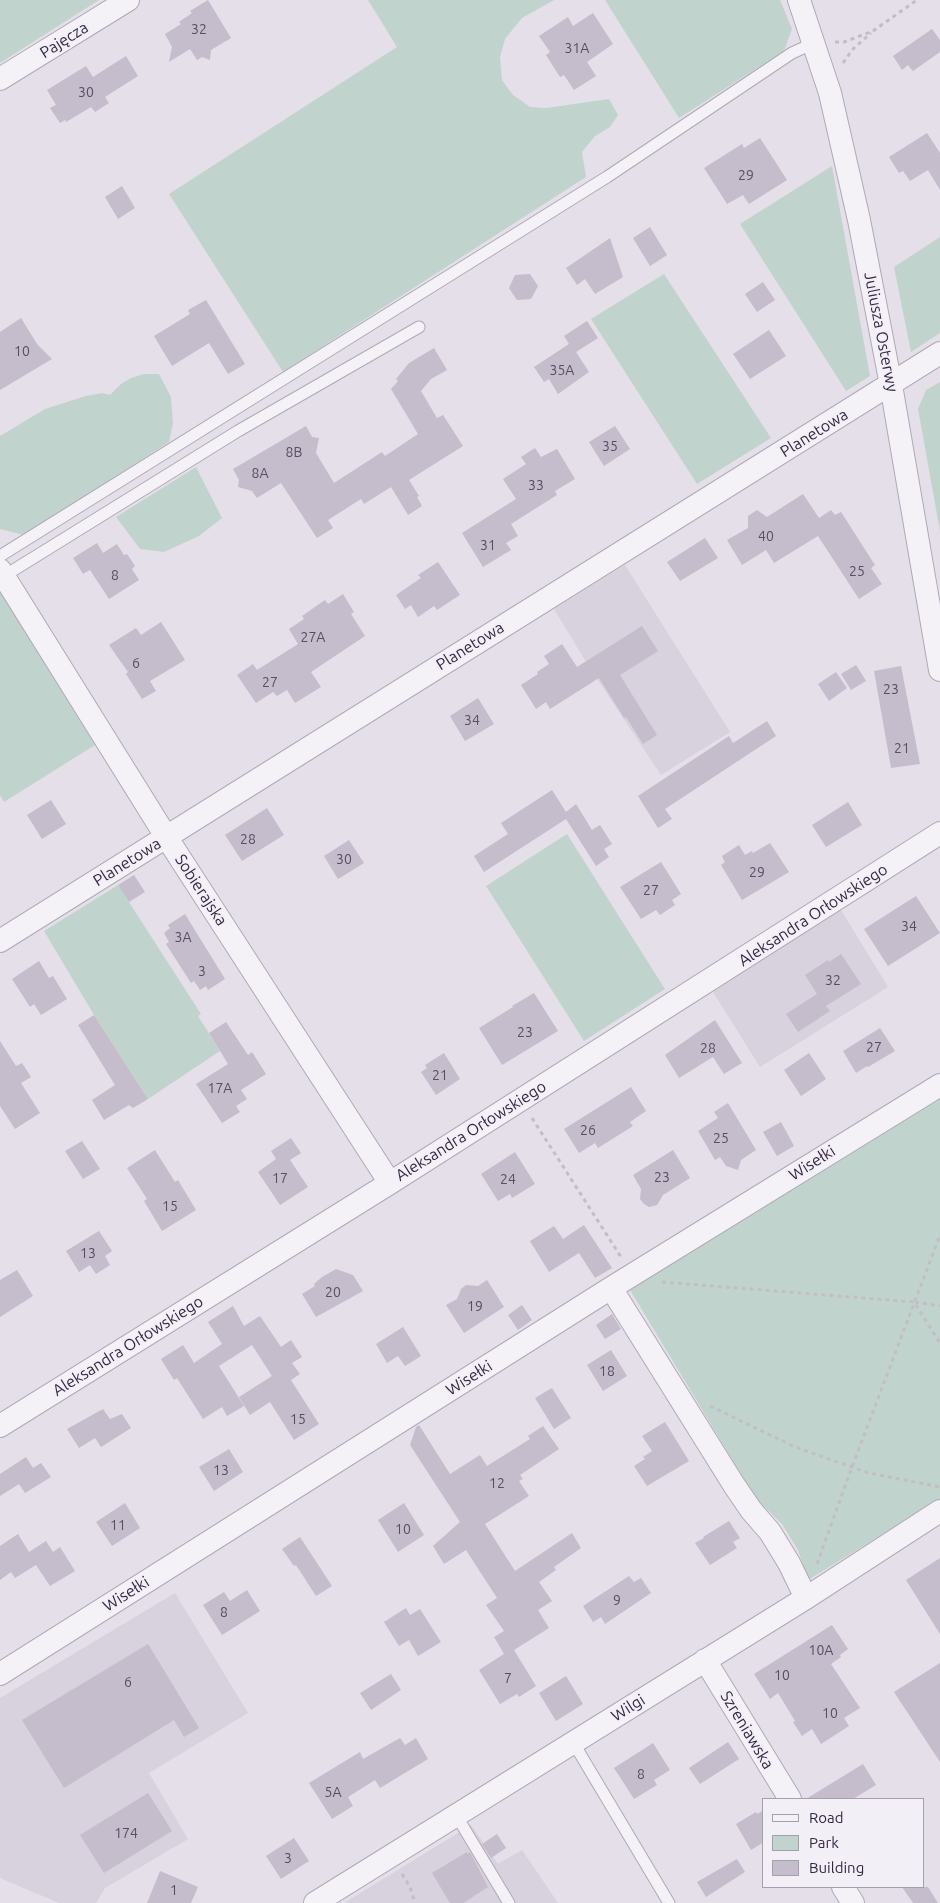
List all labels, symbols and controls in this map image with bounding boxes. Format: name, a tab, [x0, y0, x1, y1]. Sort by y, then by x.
street label: Pajęcza	[36, 18, 92, 62]
house number: 32	[191, 21, 207, 37]
house number: 31A	[565, 40, 589, 56]
house number: 30	[78, 84, 94, 100]
house number: 29	[738, 167, 754, 183]
street label: Juliusza Osterwy	[860, 270, 902, 394]
house number: 10	[14, 343, 30, 359]
house number: 35A	[550, 362, 574, 378]
street label: Planetowa	[777, 405, 851, 461]
house number: 35	[602, 438, 618, 454]
house number: 8B	[286, 444, 302, 460]
house number: 8A	[252, 465, 268, 481]
house number: 33	[528, 477, 544, 493]
house number: 40	[758, 528, 774, 544]
house number: 31	[480, 537, 496, 553]
house number: 25	[849, 563, 865, 579]
house number: 8	[111, 567, 119, 583]
street label: Planetowa	[433, 618, 507, 674]
house number: 27A	[301, 629, 325, 645]
house number: 6	[132, 655, 140, 671]
house number: 27	[262, 674, 278, 690]
house number: 23	[883, 681, 899, 697]
house number: 34	[464, 712, 480, 728]
house number: 21	[894, 740, 910, 756]
house number: 28	[240, 831, 256, 847]
street label: Planetowa	[90, 834, 164, 890]
street label: Sobierajska	[171, 851, 231, 929]
house number: 30	[336, 851, 352, 867]
street label: Aleksandra Orłowskiego	[735, 860, 891, 970]
house number: 29	[749, 864, 765, 880]
house number: 27	[643, 882, 659, 898]
house number: 34	[901, 918, 917, 934]
house number: 3A	[175, 929, 191, 945]
house number: 3	[198, 963, 206, 979]
house number: 32	[825, 972, 841, 988]
house number: 23	[517, 1024, 533, 1040]
house number: 27	[866, 1039, 882, 1055]
house number: 28	[700, 1040, 716, 1056]
house number: 21	[432, 1067, 448, 1083]
street label: Aleksandra Orłowskiego	[392, 1077, 550, 1185]
house number: 17A	[208, 1080, 232, 1096]
house number: 26	[580, 1122, 596, 1138]
house number: 25	[713, 1130, 729, 1146]
street label: Wisełki	[785, 1141, 839, 1185]
house number: 23	[654, 1169, 670, 1185]
house number: 17	[272, 1170, 288, 1186]
house number: 24	[500, 1171, 516, 1187]
house number: 15	[162, 1198, 178, 1214]
house number: 13	[80, 1245, 96, 1261]
house number: 20	[325, 1284, 341, 1300]
street label: Aleksandra Orłowskiego	[49, 1292, 207, 1400]
house number: 19	[467, 1298, 483, 1314]
street label: Wisełki	[442, 1356, 496, 1400]
house number: 18	[599, 1363, 615, 1379]
house number: 15	[290, 1411, 306, 1427]
house number: 13	[213, 1462, 229, 1478]
house number: 12	[489, 1475, 505, 1491]
house number: 11	[110, 1517, 126, 1533]
house number: 10	[395, 1521, 411, 1537]
street label: Wisełki	[99, 1572, 153, 1616]
house number: 9	[613, 1592, 621, 1608]
house number: 8	[220, 1604, 228, 1620]
house number: 10A	[809, 1642, 833, 1658]
house number: 10	[774, 1667, 790, 1683]
house number: 7	[504, 1670, 512, 1686]
house number: 6	[124, 1674, 132, 1690]
street label: Szreniawska	[716, 1688, 778, 1772]
street label: Wilgi	[608, 1690, 648, 1726]
house number: 10	[822, 1705, 838, 1721]
house number: 8	[637, 1766, 645, 1782]
house number: 5A	[325, 1784, 341, 1800]
legend	[762, 1798, 925, 1888]
text: Road	[809, 1809, 844, 1826]
house number: 174	[114, 1825, 138, 1841]
text: Park	[809, 1834, 839, 1851]
house number: 3	[284, 1850, 292, 1866]
text: Building	[809, 1859, 864, 1876]
house number: 1	[170, 1882, 178, 1898]

